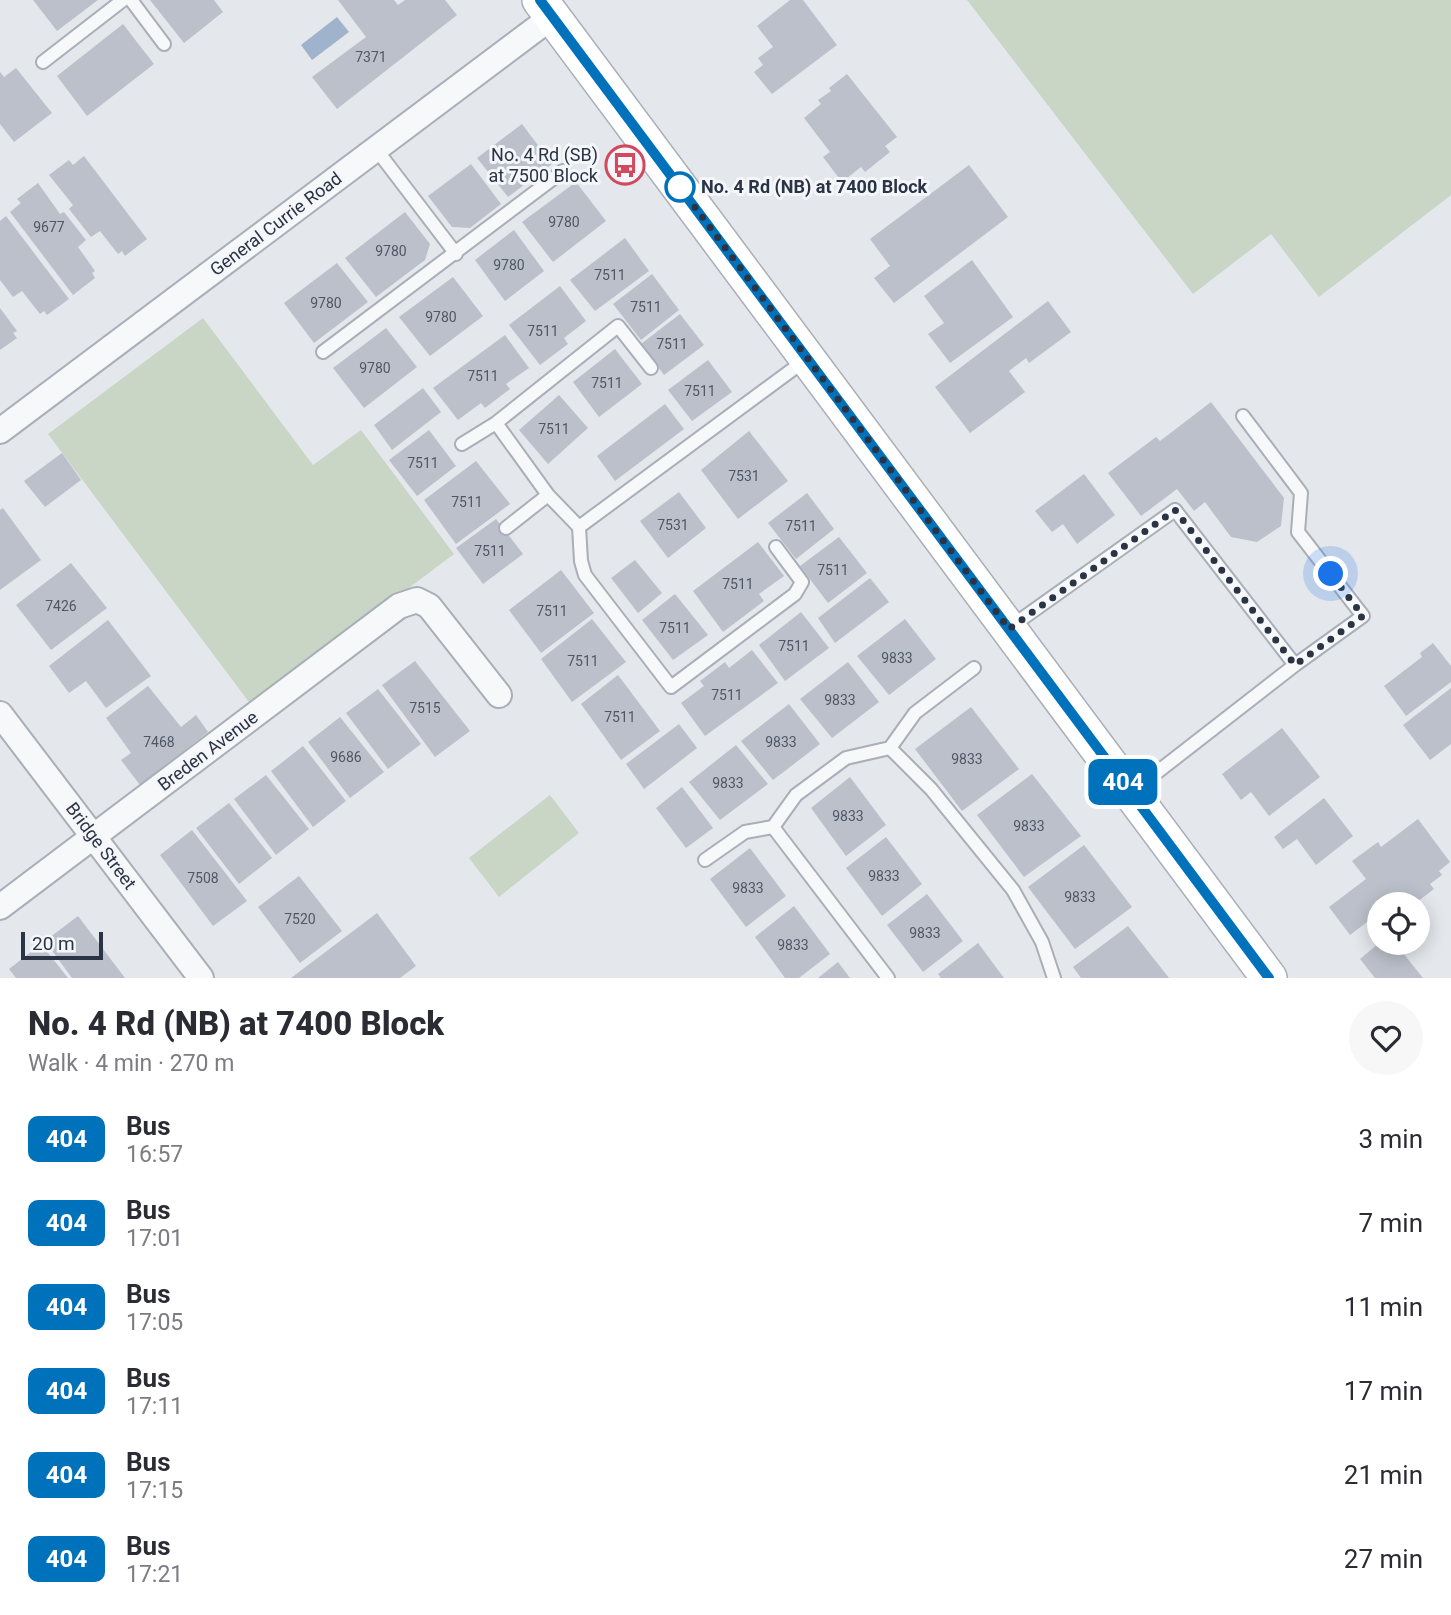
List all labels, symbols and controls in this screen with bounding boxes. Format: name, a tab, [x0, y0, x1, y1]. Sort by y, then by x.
house number: 7371	[355, 49, 387, 65]
place label: No. 4 Rd (SB) at 7500 Block	[489, 144, 599, 186]
bus stop icon: No. 4 Rd (SB) at 7500 Block	[604, 144, 646, 186]
street label: General Currie Road	[206, 167, 346, 280]
marker: No. 4 Rd (NB) at 7400 Block	[665, 172, 695, 202]
place label: No. 4 Rd (NB) at 7400 Block	[701, 176, 928, 198]
house number: 9780	[548, 214, 580, 230]
house number: 9677	[33, 219, 65, 235]
house number: 9780	[375, 243, 407, 259]
house number: 9780	[493, 257, 525, 273]
house number: 7511	[594, 267, 626, 283]
house number: 9780	[310, 295, 342, 311]
house number: 7511	[630, 299, 662, 315]
house number: 9780	[425, 309, 457, 325]
house number: 7511	[527, 323, 559, 339]
house number: 7511	[656, 336, 688, 352]
house number: 9780	[359, 360, 391, 376]
house number: 7511	[467, 368, 499, 384]
house number: 7511	[591, 375, 623, 391]
house number: 7511	[684, 383, 716, 399]
house number: 7511	[538, 421, 570, 437]
house number: 7511	[407, 455, 439, 471]
house number: 7531	[728, 468, 760, 484]
house number: 7511	[451, 494, 483, 510]
house number: 7531	[657, 517, 689, 533]
house number: 7511	[785, 518, 817, 534]
house number: 7511	[474, 543, 506, 559]
your location	[1313, 556, 1348, 591]
house number: 7511	[817, 562, 849, 578]
house number: 7511	[722, 576, 754, 592]
house number: 7426	[45, 598, 77, 614]
house number: 7511	[536, 603, 568, 619]
house number: 7511	[659, 620, 691, 636]
house number: 7511	[778, 638, 810, 654]
house number: 9833	[881, 650, 913, 666]
house number: 7511	[567, 653, 599, 669]
house number: 7511	[711, 687, 743, 703]
house number: 9833	[824, 692, 856, 708]
house number: 7515	[409, 700, 441, 716]
street label: Breden Avenue	[154, 706, 262, 795]
house number: 7511	[604, 709, 636, 725]
house number: 7468	[143, 734, 175, 750]
house number: 9833	[765, 734, 797, 750]
house number: 9686	[330, 749, 362, 765]
house number: 9833	[951, 751, 983, 767]
line badge: 404	[1083, 759, 1163, 805]
text: 404	[1102, 768, 1144, 796]
house number: 9833	[712, 775, 744, 791]
street label: Bridge Street	[62, 798, 141, 893]
house number: 9833	[832, 808, 864, 824]
house number: 9833	[1013, 818, 1045, 834]
house number: 9833	[868, 868, 900, 884]
house number: 7508	[187, 870, 219, 886]
house number: 9833	[732, 880, 764, 896]
house number: 9833	[1064, 889, 1096, 905]
map controls	[1367, 892, 1430, 955]
button: locate	[1367, 892, 1430, 955]
house number: 7520	[284, 911, 316, 927]
house number: 9833	[909, 925, 941, 941]
scale bar	[21, 929, 103, 961]
text: 20 m	[32, 932, 75, 955]
house number: 9833	[777, 937, 809, 953]
button: heart	[1349, 1001, 1423, 1075]
text: No. 4 Rd (NB) at 7400 Block	[28, 1004, 444, 1043]
text: Walk · 4 min · 270 m	[28, 1050, 234, 1077]
text: Bus	[126, 1111, 171, 1141]
text: 3 min	[1358, 1124, 1423, 1154]
text: 404	[46, 1125, 87, 1153]
text: 16:57	[126, 1141, 183, 1168]
text: Bus	[126, 1195, 171, 1225]
text: 7 min	[1358, 1208, 1423, 1238]
text: 404	[46, 1209, 87, 1237]
text: 17:01	[126, 1225, 183, 1252]
text: Bus	[126, 1279, 171, 1309]
text: 11 min	[1344, 1292, 1423, 1322]
text: 404	[46, 1293, 87, 1321]
text: 17:05	[126, 1309, 183, 1336]
text: Bus	[126, 1363, 171, 1393]
text: 17 min	[1344, 1376, 1423, 1406]
text: 404	[46, 1377, 87, 1405]
text: 17:11	[126, 1393, 183, 1420]
text: Bus	[126, 1447, 171, 1477]
text: 21 min	[1344, 1460, 1423, 1490]
text: 404	[46, 1461, 87, 1489]
text: 17:15	[126, 1477, 183, 1504]
text: Bus	[126, 1531, 171, 1561]
text: 27 min	[1344, 1544, 1423, 1574]
text: 404	[46, 1545, 87, 1573]
text: 17:21	[126, 1561, 183, 1588]

